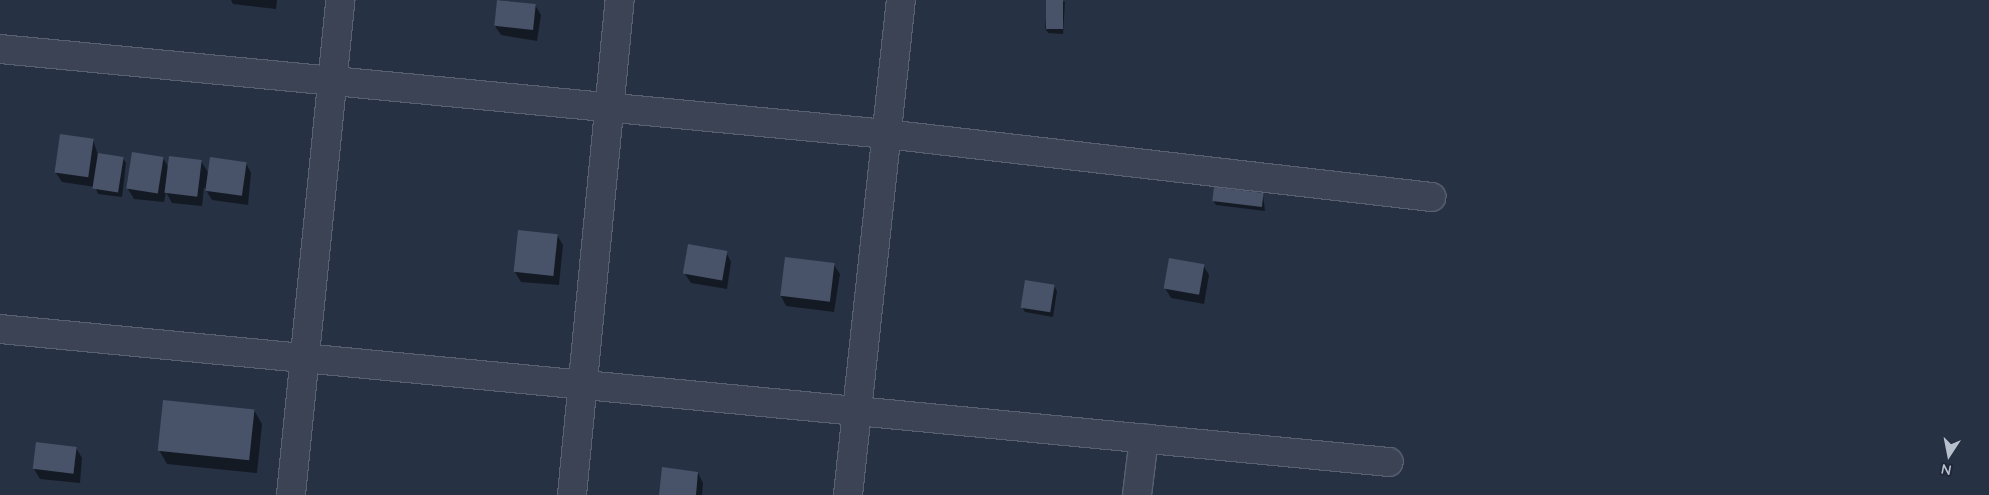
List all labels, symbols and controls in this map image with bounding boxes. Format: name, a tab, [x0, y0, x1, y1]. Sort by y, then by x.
north arrow	[1924, 430, 1974, 480]
text: N	[1939, 460, 1953, 480]

